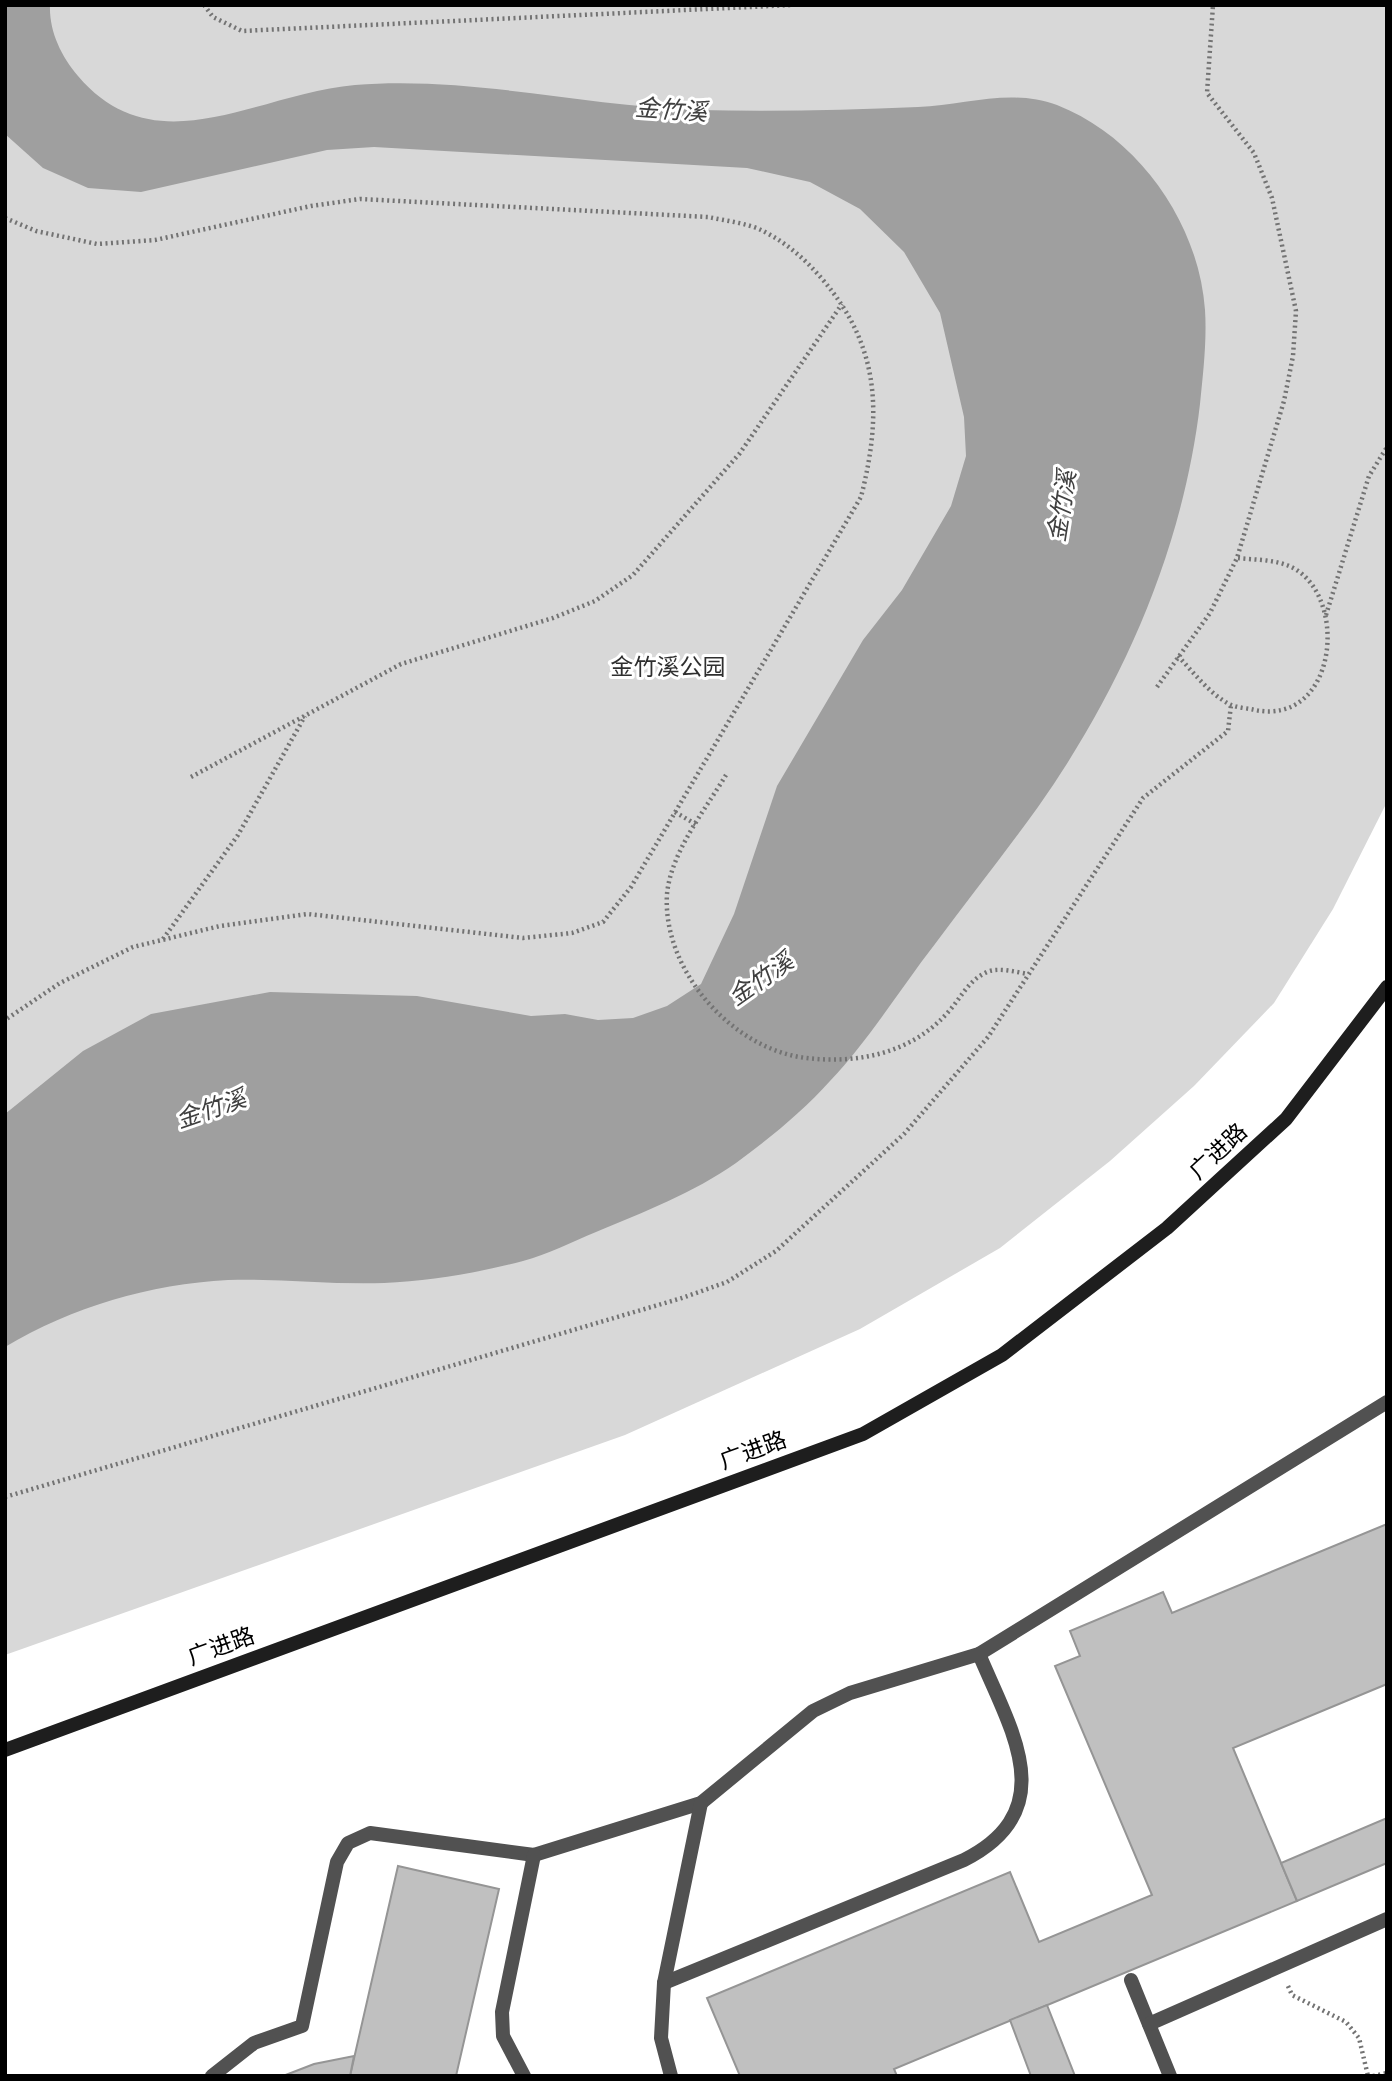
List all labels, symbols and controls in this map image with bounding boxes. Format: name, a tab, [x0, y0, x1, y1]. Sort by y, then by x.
water label: 金竹溪	[634, 94, 711, 127]
water label: 金竹溪	[1043, 465, 1082, 544]
park label: 金竹溪公园	[611, 654, 726, 681]
water label: 金竹溪	[723, 945, 801, 1011]
water label: 金竹溪	[172, 1083, 252, 1134]
street label: 广进路	[1184, 1118, 1253, 1185]
street label: 广进路	[716, 1426, 790, 1475]
street label: 广进路	[184, 1622, 258, 1671]

